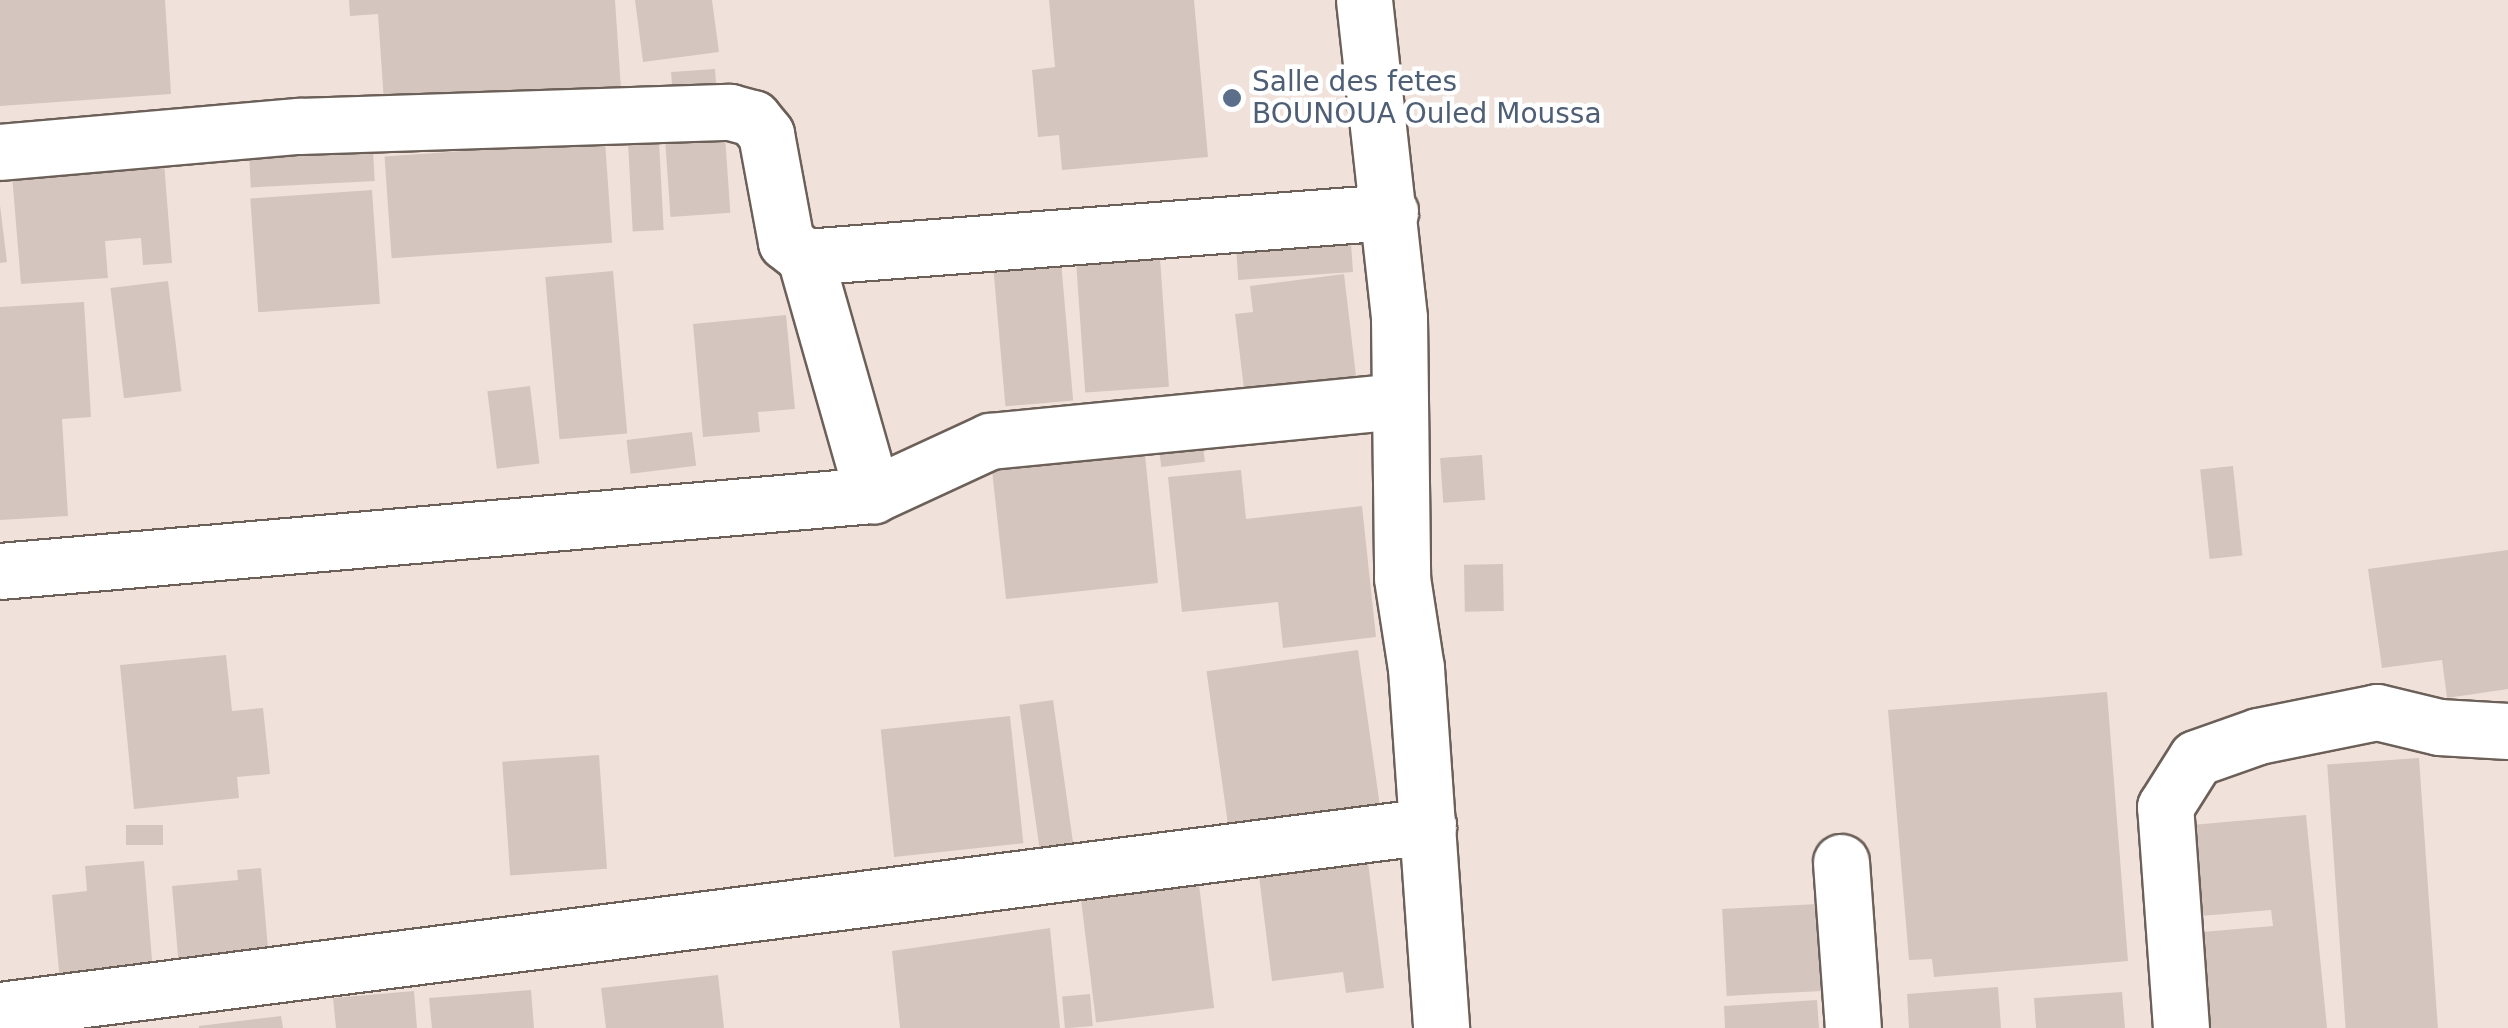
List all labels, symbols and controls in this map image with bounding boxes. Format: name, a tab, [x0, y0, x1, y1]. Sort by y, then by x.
place label: Salle des fetes BOUNOUA Ouled Moussa	[1252, 65, 1602, 131]
marker: Salle des fetes BOUNOUA Ouled Moussa	[1221, 87, 1243, 109]

